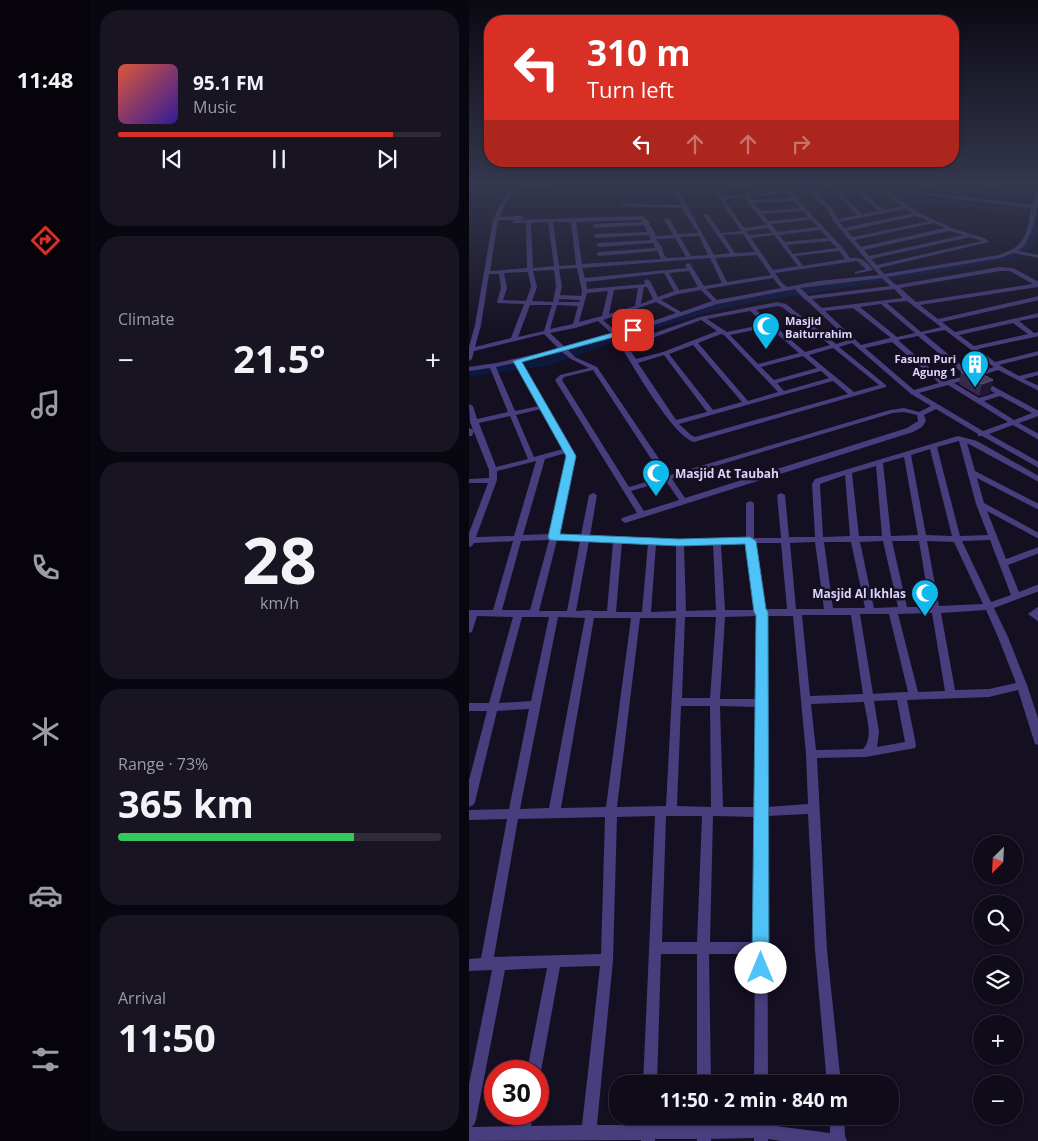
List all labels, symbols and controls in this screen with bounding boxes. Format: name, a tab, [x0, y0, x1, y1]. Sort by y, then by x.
text: 310 m	[587, 29, 691, 76]
icon: left	[504, 35, 569, 100]
text: 11:48	[17, 64, 73, 94]
text: 95.1 FM	[193, 70, 264, 96]
text: Turn left	[587, 74, 674, 104]
text: Music	[193, 96, 237, 118]
icon: left	[628, 130, 656, 158]
icon: ahead	[681, 130, 709, 158]
icon: ahead	[734, 130, 762, 158]
icon: right	[787, 130, 815, 158]
icon: previous	[158, 145, 186, 173]
icon: pause	[265, 145, 293, 173]
icon: next	[373, 145, 401, 173]
icon: directions	[28, 223, 63, 258]
text: Climate	[118, 308, 175, 330]
pin	[612, 309, 654, 351]
mosque icon: Masjid Baiturrahim	[751, 311, 781, 350]
place label: Masjid Baiturrahim	[785, 313, 852, 341]
icon: arrive	[619, 316, 647, 344]
text: 21.5°	[233, 332, 326, 384]
text: −	[118, 340, 134, 378]
text: +	[425, 340, 441, 378]
building icon: Fasum Puri Agung 1	[960, 349, 990, 388]
place label: Fasum Puri Agung 1	[894, 351, 956, 379]
icon: music	[28, 387, 63, 422]
mosque icon: Masjid At Taubah	[641, 458, 671, 497]
place label: Masjid At Taubah	[675, 465, 779, 482]
text: 28	[242, 515, 317, 603]
icon: phone	[28, 550, 63, 585]
mosque icon: Masjid Al Ikhlas	[910, 578, 940, 617]
place label: Masjid Al Ikhlas	[812, 585, 906, 602]
text: km/h	[260, 592, 299, 614]
icon: climate	[28, 714, 63, 749]
text: Range · 73%	[118, 753, 208, 775]
text: 365 km	[118, 777, 254, 829]
north arrow	[973, 835, 1023, 885]
map controls	[973, 835, 1023, 1125]
icon: car	[28, 878, 63, 913]
button: search	[973, 895, 1023, 945]
position arrow	[734, 941, 786, 993]
button: layers	[973, 955, 1023, 1005]
text: Arrival	[118, 987, 166, 1009]
text: 11:50	[118, 1011, 216, 1063]
button: +	[973, 1015, 1023, 1065]
icon: filters	[28, 1042, 63, 1077]
speed limit sign: 30	[484, 1060, 549, 1125]
button: −	[973, 1075, 1023, 1125]
text: 11:50 · 2 min · 840 m	[660, 1087, 848, 1113]

